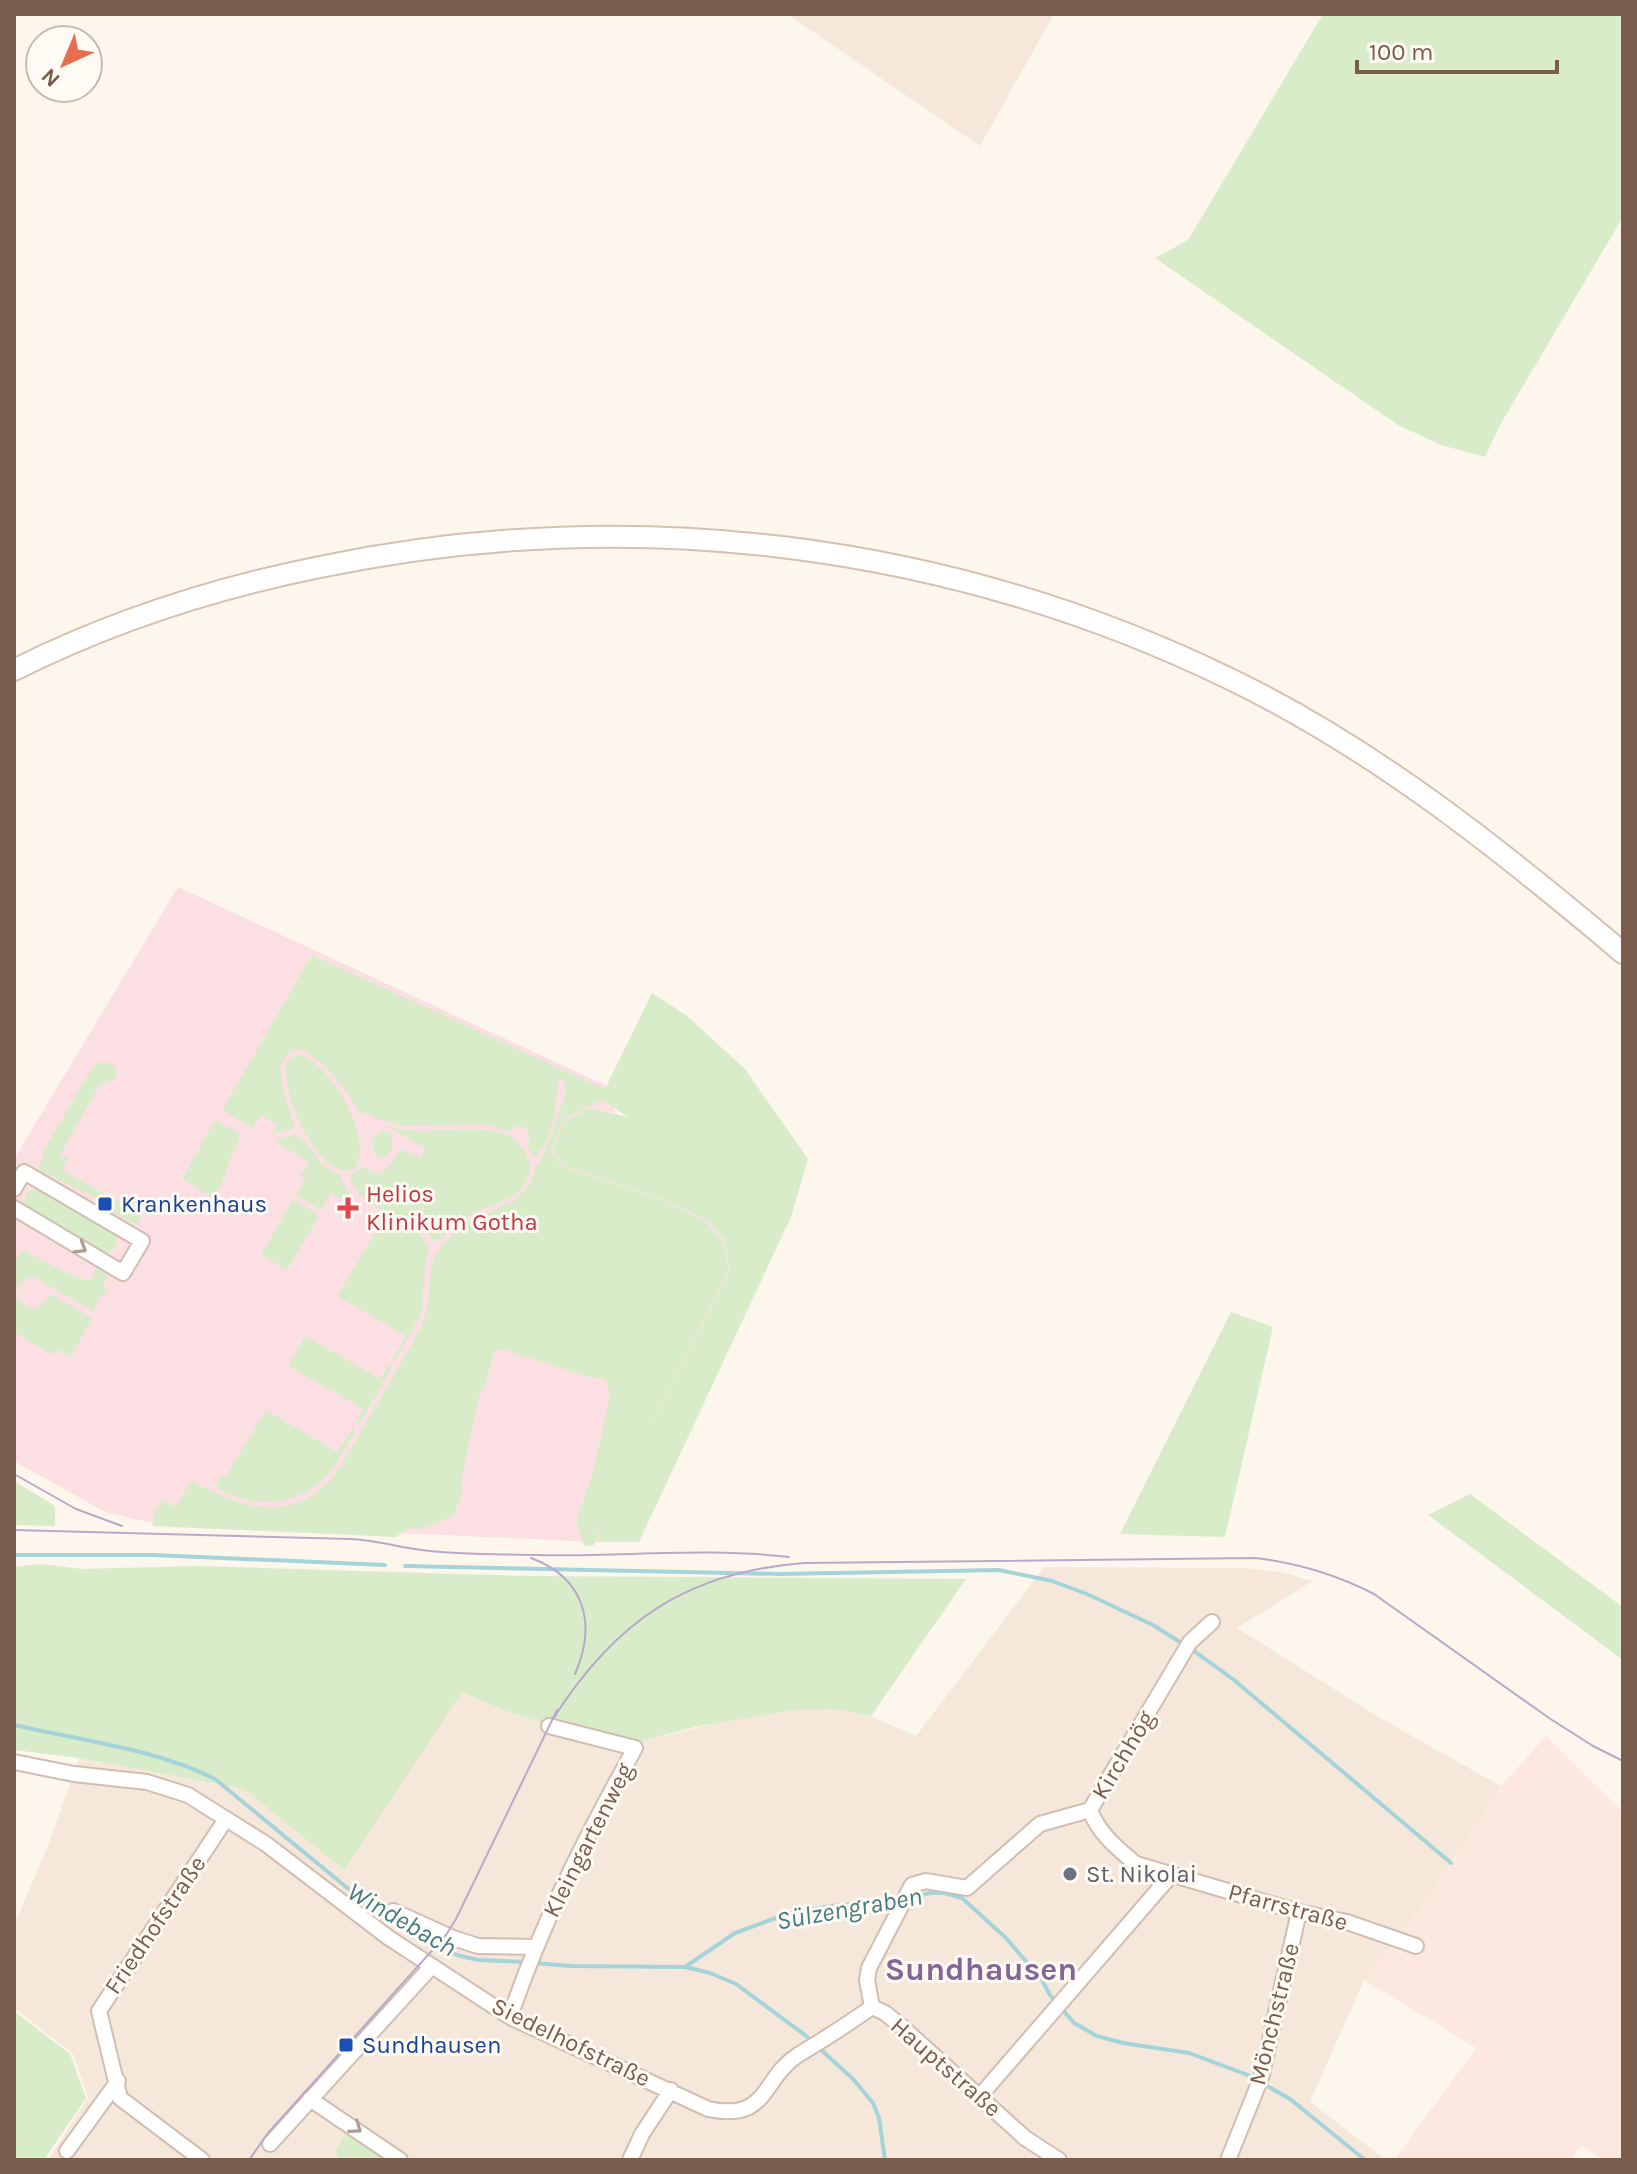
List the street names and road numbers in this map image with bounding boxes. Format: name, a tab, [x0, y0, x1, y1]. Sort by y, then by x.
street label: Kirchhög	[1086, 1705, 1161, 1804]
street label: Kleingartenweg	[537, 1758, 639, 1922]
street label: Friedhofstraße	[98, 1851, 212, 1999]
street label: Pfarrstraße	[1225, 1878, 1351, 1936]
street label: Mönchstraße	[1243, 1940, 1305, 2088]
street label: Siedelhofstraße	[487, 1991, 655, 2093]
street label: Hauptstraße	[885, 2011, 1007, 2123]

